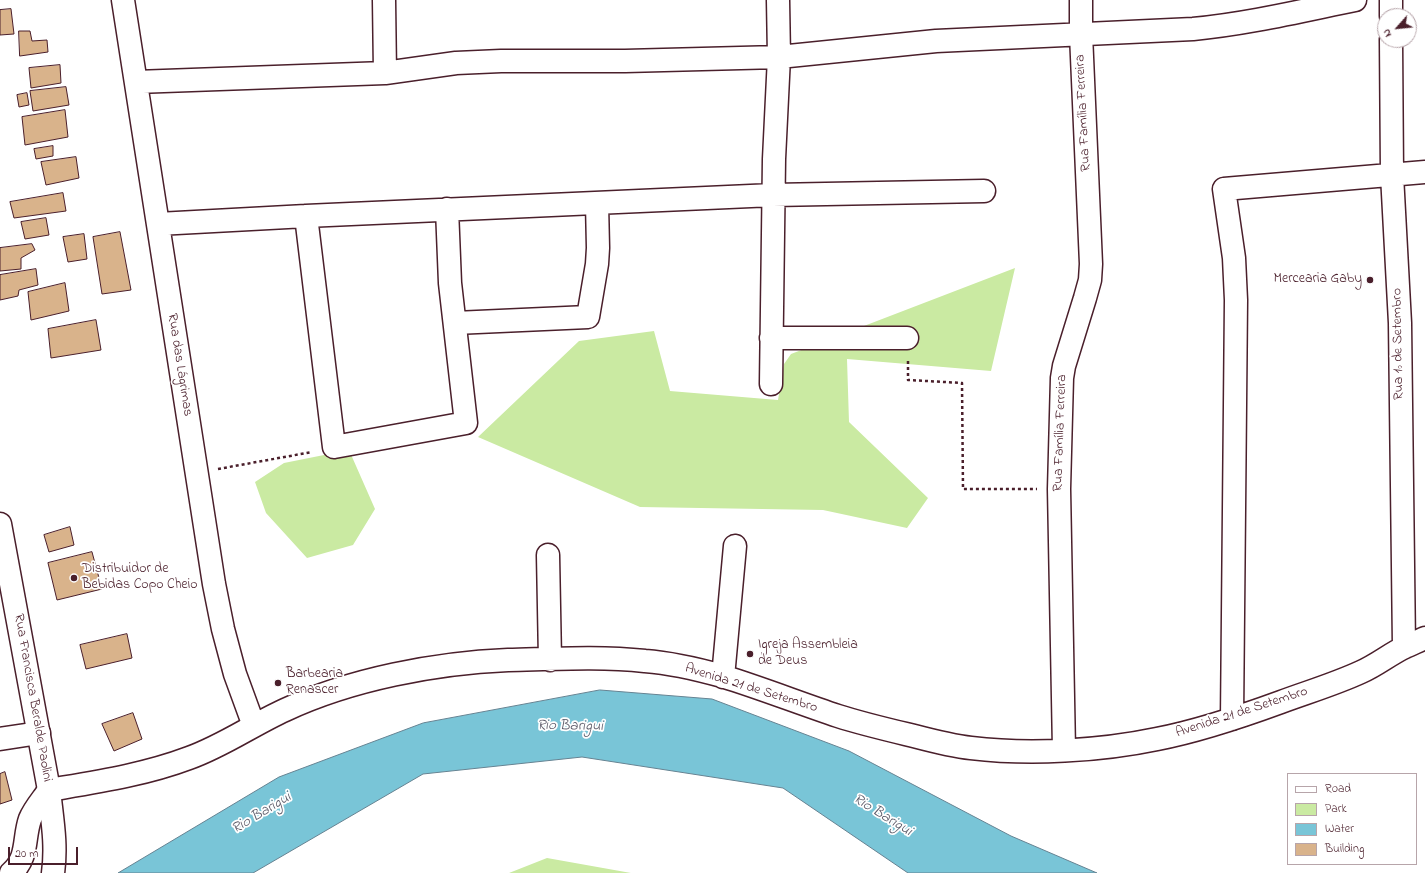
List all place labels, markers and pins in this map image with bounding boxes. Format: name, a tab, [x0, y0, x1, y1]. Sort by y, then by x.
place label: Mercearia Gaby	[1273, 272, 1362, 288]
marker: Mercearia Gaby	[1365, 275, 1375, 285]
place label: Distribuidor de Bebidas Copo Cheio	[82, 562, 197, 594]
marker: Distribuidor de Bebidas Copo Cheio	[69, 573, 79, 583]
place label: Igreja Assembleia de Deus	[758, 638, 858, 670]
marker: Igreja Assembleia de Deus	[745, 649, 755, 659]
place label: Barbearia Renascer	[286, 667, 343, 700]
marker: Barbearia Renascer	[273, 678, 283, 688]

